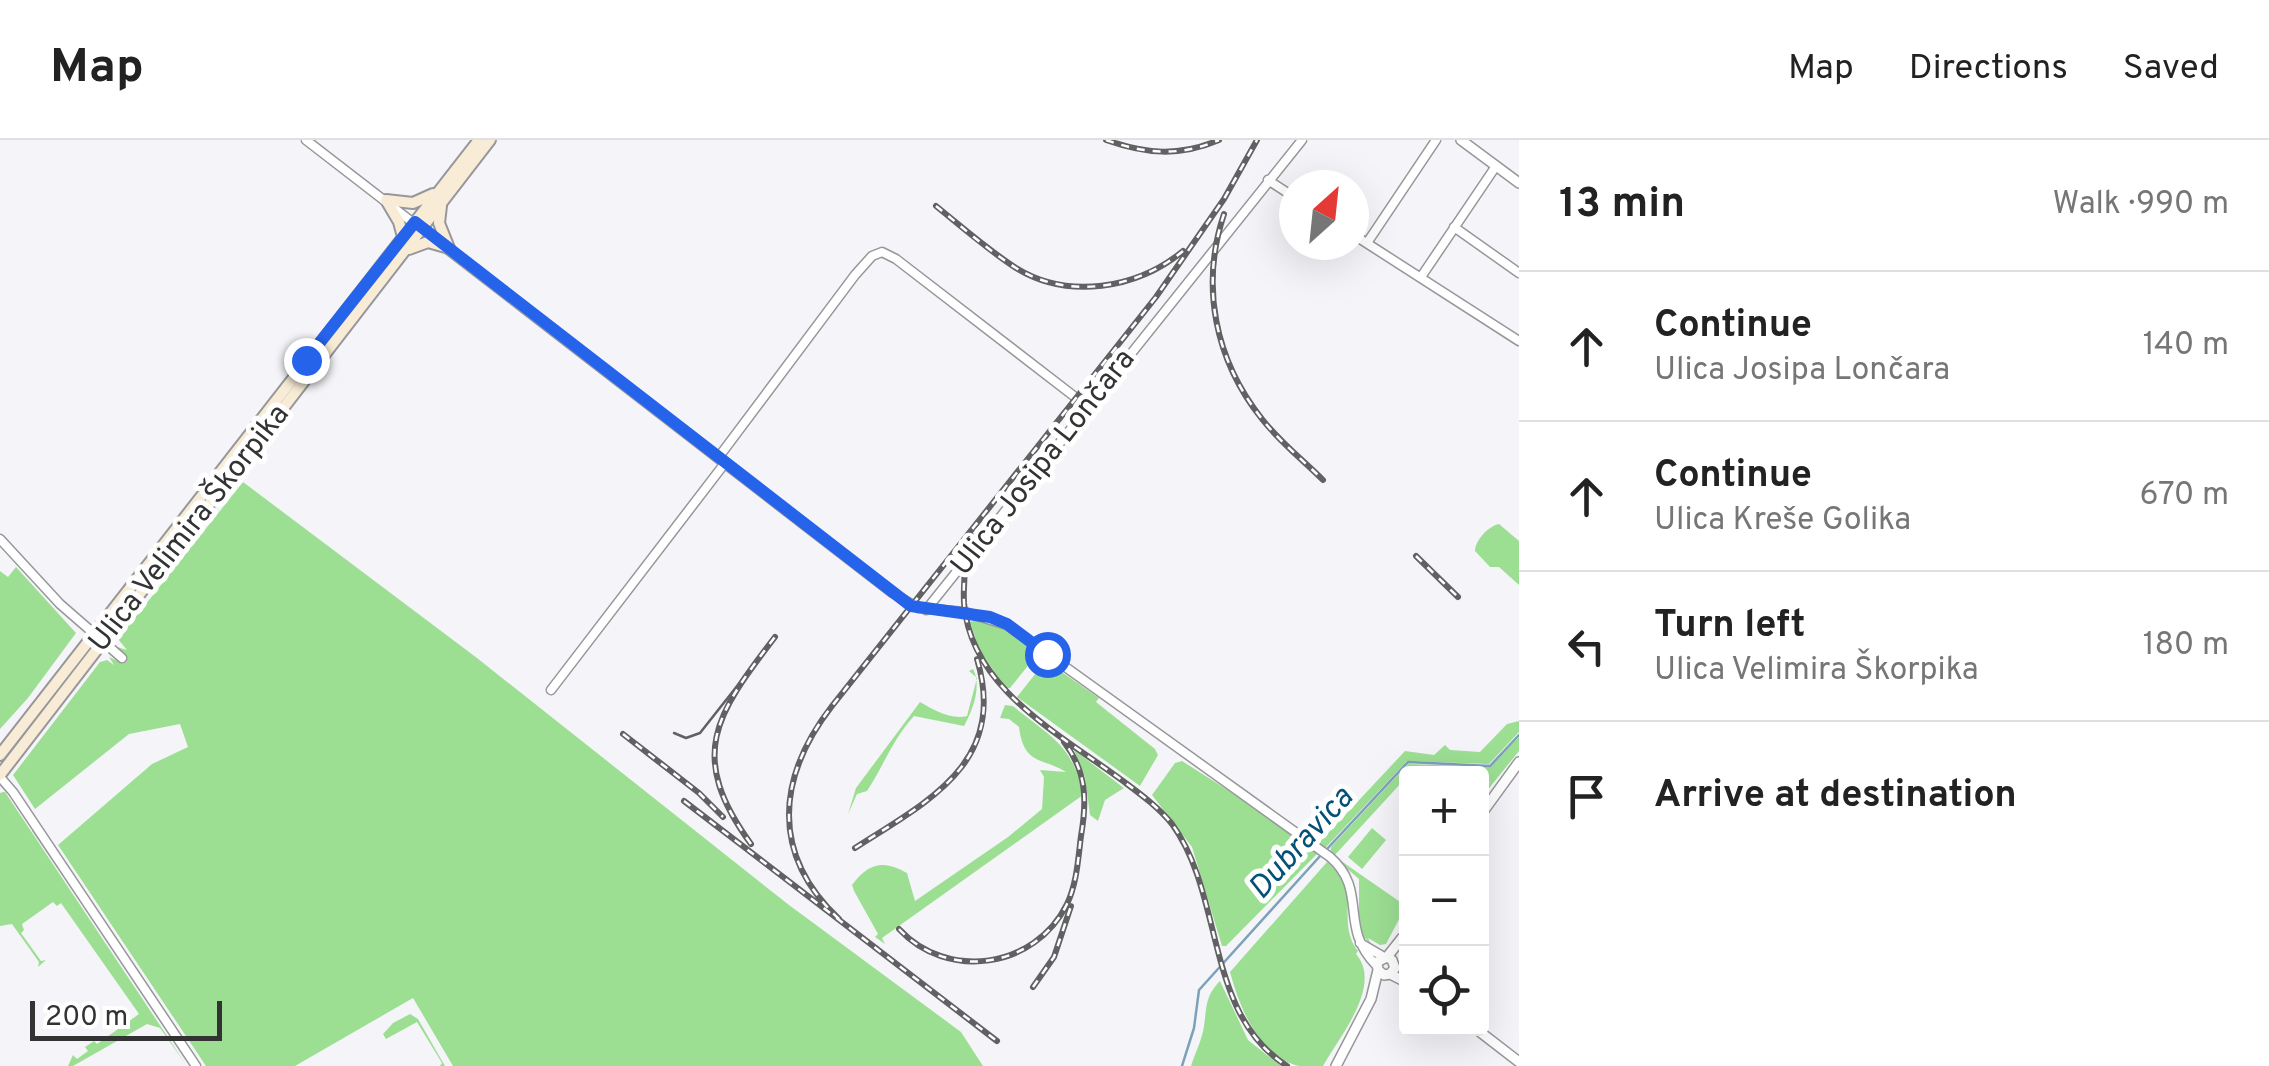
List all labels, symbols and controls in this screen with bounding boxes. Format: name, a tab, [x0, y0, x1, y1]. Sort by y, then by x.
text: Map	[50, 39, 144, 99]
text: Map	[1788, 47, 1854, 91]
text: Directions	[1909, 47, 2068, 91]
text: Saved	[2123, 47, 2219, 91]
north arrow	[1279, 170, 1369, 260]
text: 13 min	[1559, 179, 1685, 232]
text: Walk · 990 m	[2053, 185, 2229, 225]
text: Continue	[1654, 302, 1812, 351]
icon: ahead	[1559, 319, 1614, 374]
text: 140 m	[2143, 326, 2229, 366]
route end	[284, 338, 330, 384]
street label: Ulica Josipa Lončara	[944, 342, 1144, 584]
text: Ulica Josipa Lončara	[1654, 351, 1950, 391]
street label: Ulica Velimira Škorpika	[79, 396, 298, 660]
text: Continue	[1654, 452, 1812, 501]
icon: ahead	[1559, 469, 1614, 524]
text: 670 m	[2140, 476, 2229, 516]
text: Ulica Kreše Golika	[1654, 501, 1911, 541]
text: Turn left	[1654, 602, 1806, 651]
icon: left	[1559, 619, 1614, 674]
text: 180 m	[2143, 626, 2229, 666]
route start	[1025, 632, 1071, 678]
text: Ulica Velimira Škorpika	[1654, 651, 1979, 691]
map controls	[1399, 766, 1489, 1036]
button: +	[1399, 766, 1489, 856]
icon: arrive	[1559, 769, 1614, 824]
text: Arrive at destination	[1654, 772, 2017, 821]
water label: Dubravica	[1241, 779, 1363, 909]
button: −	[1399, 856, 1489, 946]
button: locate	[1399, 946, 1489, 1036]
scale bar	[30, 996, 222, 1040]
text: 200 m	[45, 1000, 128, 1036]

